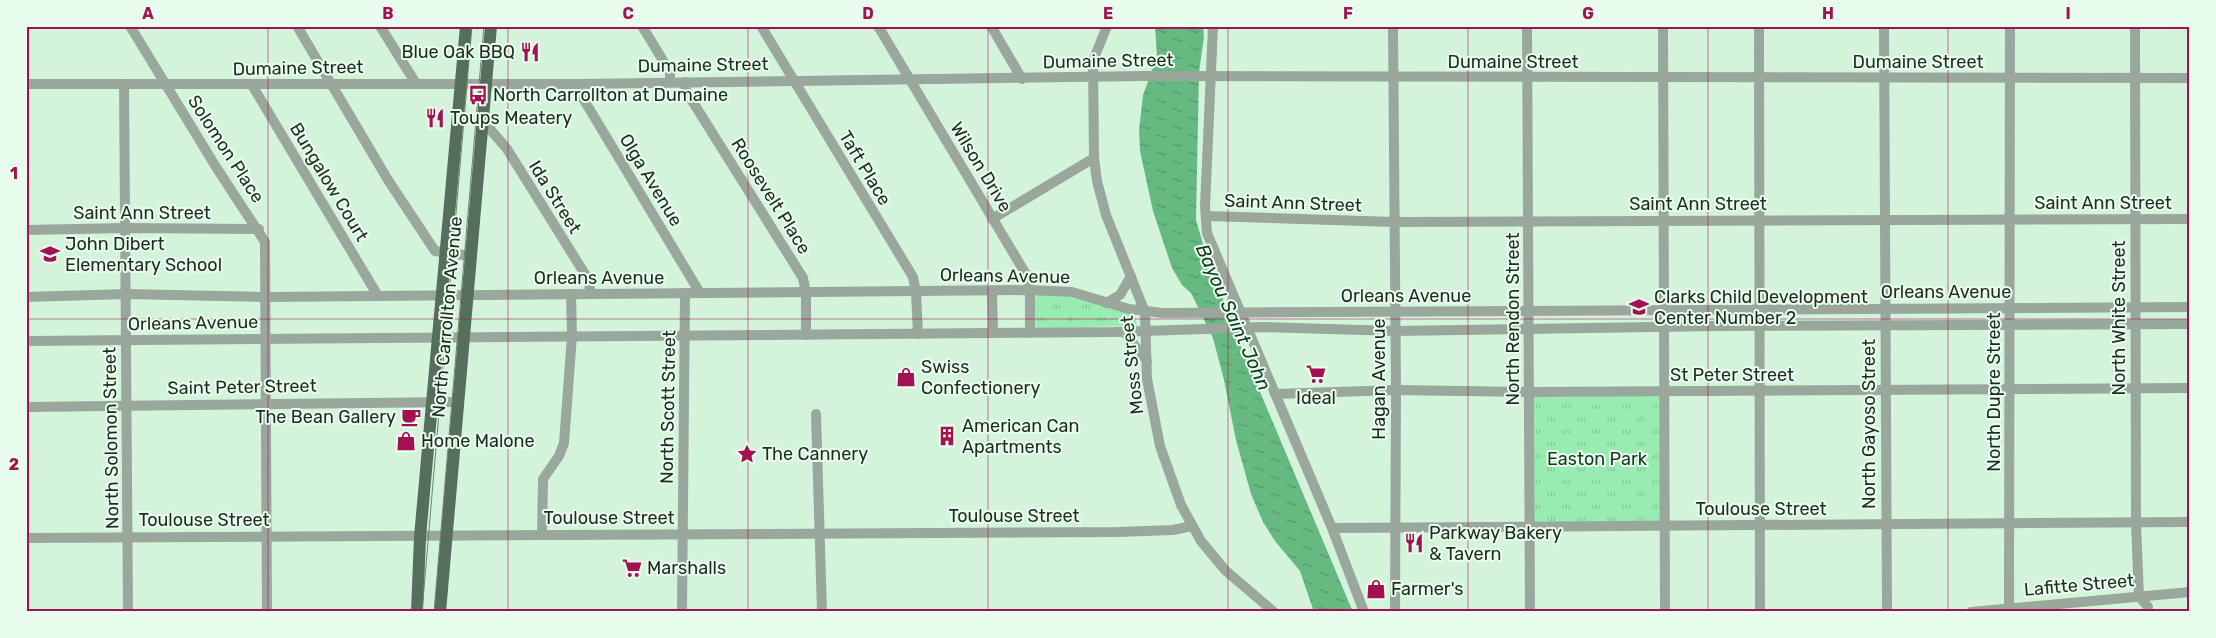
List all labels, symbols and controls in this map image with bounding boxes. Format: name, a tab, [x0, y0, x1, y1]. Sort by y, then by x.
text: A	[142, 4, 154, 23]
text: B	[382, 4, 394, 23]
text: C	[622, 4, 634, 23]
text: D	[862, 4, 874, 23]
text: E	[1103, 4, 1113, 23]
text: F	[1343, 4, 1353, 23]
text: G	[1582, 4, 1594, 23]
text: H	[1822, 4, 1834, 23]
text: I	[2065, 4, 2071, 23]
place label: Blue Oak BBQ	[401, 41, 515, 63]
restaurant icon: Blue Oak BBQ	[519, 41, 541, 63]
street label: Dumaine Street	[1042, 49, 1174, 73]
street label: Dumaine Street	[1448, 51, 1578, 73]
street label: Dumaine Street	[1853, 51, 1983, 73]
street label: Dumaine Street	[637, 53, 769, 77]
street label: Dumaine Street	[232, 56, 364, 80]
bus stop icon: North Carrollton at Dumaine	[467, 84, 489, 106]
place label: North Carrollton at Dumaine	[493, 84, 728, 106]
street label: Solomon Place	[183, 91, 269, 207]
restaurant icon: Toups Meatery	[424, 107, 446, 129]
place label: Toups Meatery	[450, 107, 572, 129]
street label: Wilson Drive	[945, 118, 1017, 216]
street label: Bungalow Court	[285, 119, 373, 245]
street label: Taft Place	[834, 127, 896, 209]
street label: Olga Avenue	[615, 130, 687, 230]
street label: Roosevelt Place	[727, 134, 815, 258]
street label: Ida Street	[524, 156, 586, 238]
text: 1	[10, 164, 18, 183]
street label: Saint Ann Street	[1224, 190, 1362, 216]
street label: Saint Ann Street	[2034, 192, 2172, 214]
street label: Saint Ann Street	[1629, 193, 1767, 215]
street label: Saint Ann Street	[73, 202, 211, 224]
street label: North Carrollton Avenue	[427, 215, 467, 419]
street label: North Rendon Street	[1502, 232, 1524, 406]
place label: John Dibert Elementary School	[65, 233, 222, 276]
water label: Bayou Saint John	[1191, 240, 1276, 394]
street label: North White Street	[2108, 240, 2130, 396]
school or university icon: John Dibert Elementary School	[39, 243, 61, 265]
street label: Orleans Avenue	[940, 264, 1070, 288]
street label: Orleans Avenue	[534, 267, 664, 289]
street label: Orleans Avenue	[1881, 281, 2011, 303]
street label: Orleans Avenue	[1341, 285, 1471, 307]
place label: Clarks Child Development Center Number 2	[1654, 286, 1868, 329]
school or university icon: Clarks Child Development Center Number 2	[1628, 296, 1650, 318]
street label: Orleans Avenue	[128, 311, 258, 335]
street label: North Dupre Street	[1983, 312, 2005, 472]
street label: Moss Street	[1116, 314, 1148, 416]
street label: Hagan Avenue	[1368, 318, 1390, 440]
street label: North Scott Street	[656, 330, 680, 484]
street label: North Gayoso Street	[1858, 339, 1880, 509]
street label: North Solomon Street	[98, 347, 124, 529]
place label: Swiss Confectionery	[921, 356, 1040, 399]
supermarket icon: Ideal	[1305, 363, 1327, 385]
street label: St Peter Street	[1670, 364, 1794, 386]
shop icon: Swiss Confectionery	[895, 366, 917, 388]
street label: Saint Peter Street	[167, 375, 317, 399]
place label: Ideal	[1296, 387, 1336, 409]
place label: The Bean Gallery	[255, 406, 396, 428]
cafe icon: The Bean Gallery	[400, 406, 422, 428]
place label: American Can Apartments	[962, 415, 1079, 458]
building icon: American Can Apartments	[936, 425, 958, 447]
shop icon: Home Malone	[395, 430, 417, 452]
place label: Home Malone	[421, 430, 535, 452]
place icon: The Cannery	[736, 443, 758, 465]
place label: The Cannery	[762, 443, 868, 465]
park label: Easton Park	[1547, 448, 1648, 470]
text: 2	[9, 455, 19, 474]
street label: Toulouse Street	[1695, 498, 1827, 520]
street label: Toulouse Street	[948, 505, 1080, 527]
street label: Toulouse Street	[543, 507, 675, 529]
street label: Toulouse Street	[138, 509, 270, 531]
place label: Parkway Bakery & Tavern	[1429, 522, 1562, 565]
restaurant icon: Parkway Bakery & Tavern	[1403, 532, 1425, 554]
supermarket icon: Marshalls	[621, 557, 643, 579]
place label: Marshalls	[647, 557, 726, 579]
street label: Lafitte Street	[2023, 569, 2135, 601]
shop icon: Farmer's	[1365, 578, 1387, 600]
place label: Farmer's	[1391, 578, 1463, 600]

